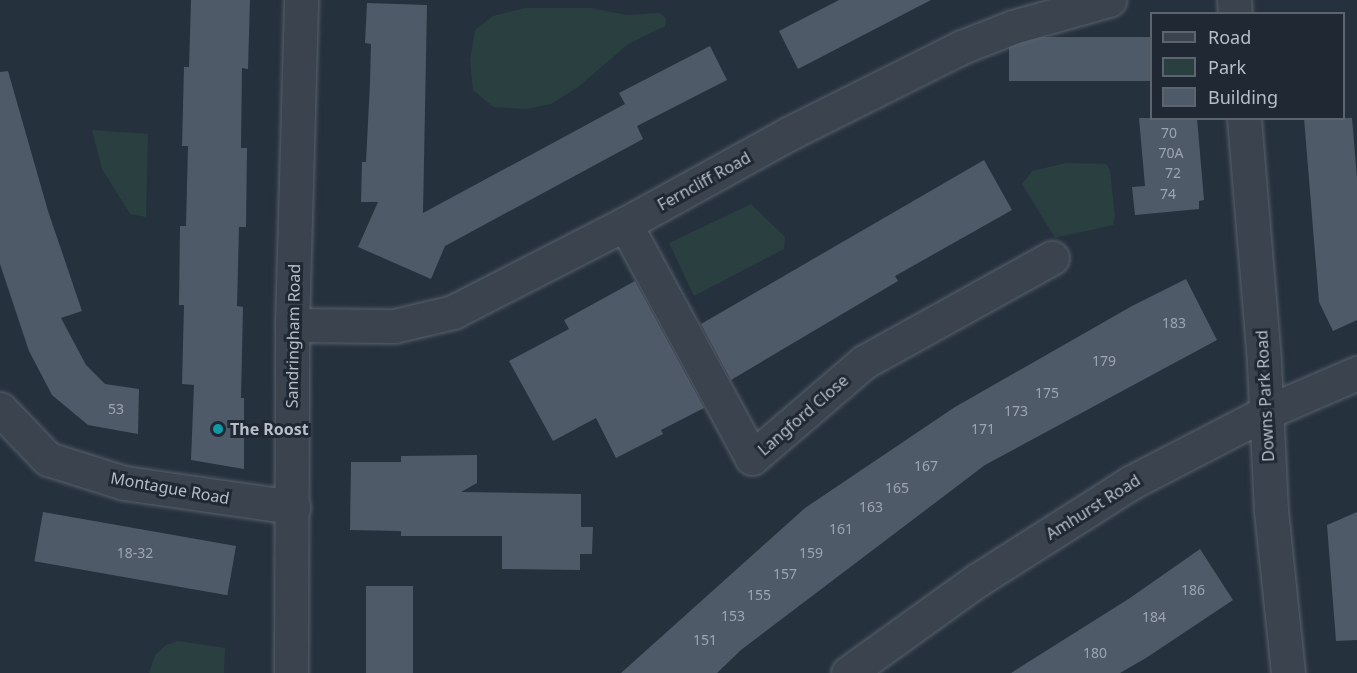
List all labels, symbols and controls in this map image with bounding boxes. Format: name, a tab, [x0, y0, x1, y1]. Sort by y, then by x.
legend	[1150, 12, 1345, 120]
text: Road	[1208, 25, 1251, 49]
text: Park	[1208, 55, 1246, 79]
text: Building	[1208, 85, 1278, 109]
house number: 70	[1161, 125, 1177, 141]
house number: 70A	[1159, 145, 1183, 161]
street label: Ferncliff Road	[654, 148, 754, 214]
house number: 72	[1165, 165, 1181, 181]
house number: 74	[1160, 186, 1176, 202]
street label: Sandringham Road	[282, 264, 304, 408]
house number: 183	[1162, 315, 1186, 331]
street label: Downs Park Road	[1252, 330, 1278, 462]
house number: 179	[1092, 353, 1116, 369]
street label: Langford Close	[754, 371, 852, 459]
house number: 175	[1035, 385, 1059, 401]
house number: 53	[108, 401, 124, 417]
house number: 173	[1004, 403, 1028, 419]
place label: The Roost	[230, 419, 309, 439]
house number: 171	[971, 421, 995, 437]
marker: The Roost	[211, 422, 225, 436]
house number: 167	[914, 458, 938, 474]
street label: Montague Road	[109, 468, 231, 508]
street label: Amhurst Road	[1042, 470, 1144, 544]
house number: 165	[885, 480, 909, 496]
house number: 163	[859, 499, 883, 515]
house number: 161	[829, 521, 853, 537]
house number: 18-32	[117, 545, 153, 561]
house number: 159	[799, 545, 823, 561]
house number: 157	[773, 566, 797, 582]
house number: 186	[1181, 582, 1205, 598]
house number: 155	[747, 587, 771, 603]
house number: 153	[721, 608, 745, 624]
house number: 184	[1142, 609, 1166, 625]
house number: 151	[693, 632, 717, 648]
house number: 180	[1083, 645, 1107, 661]

